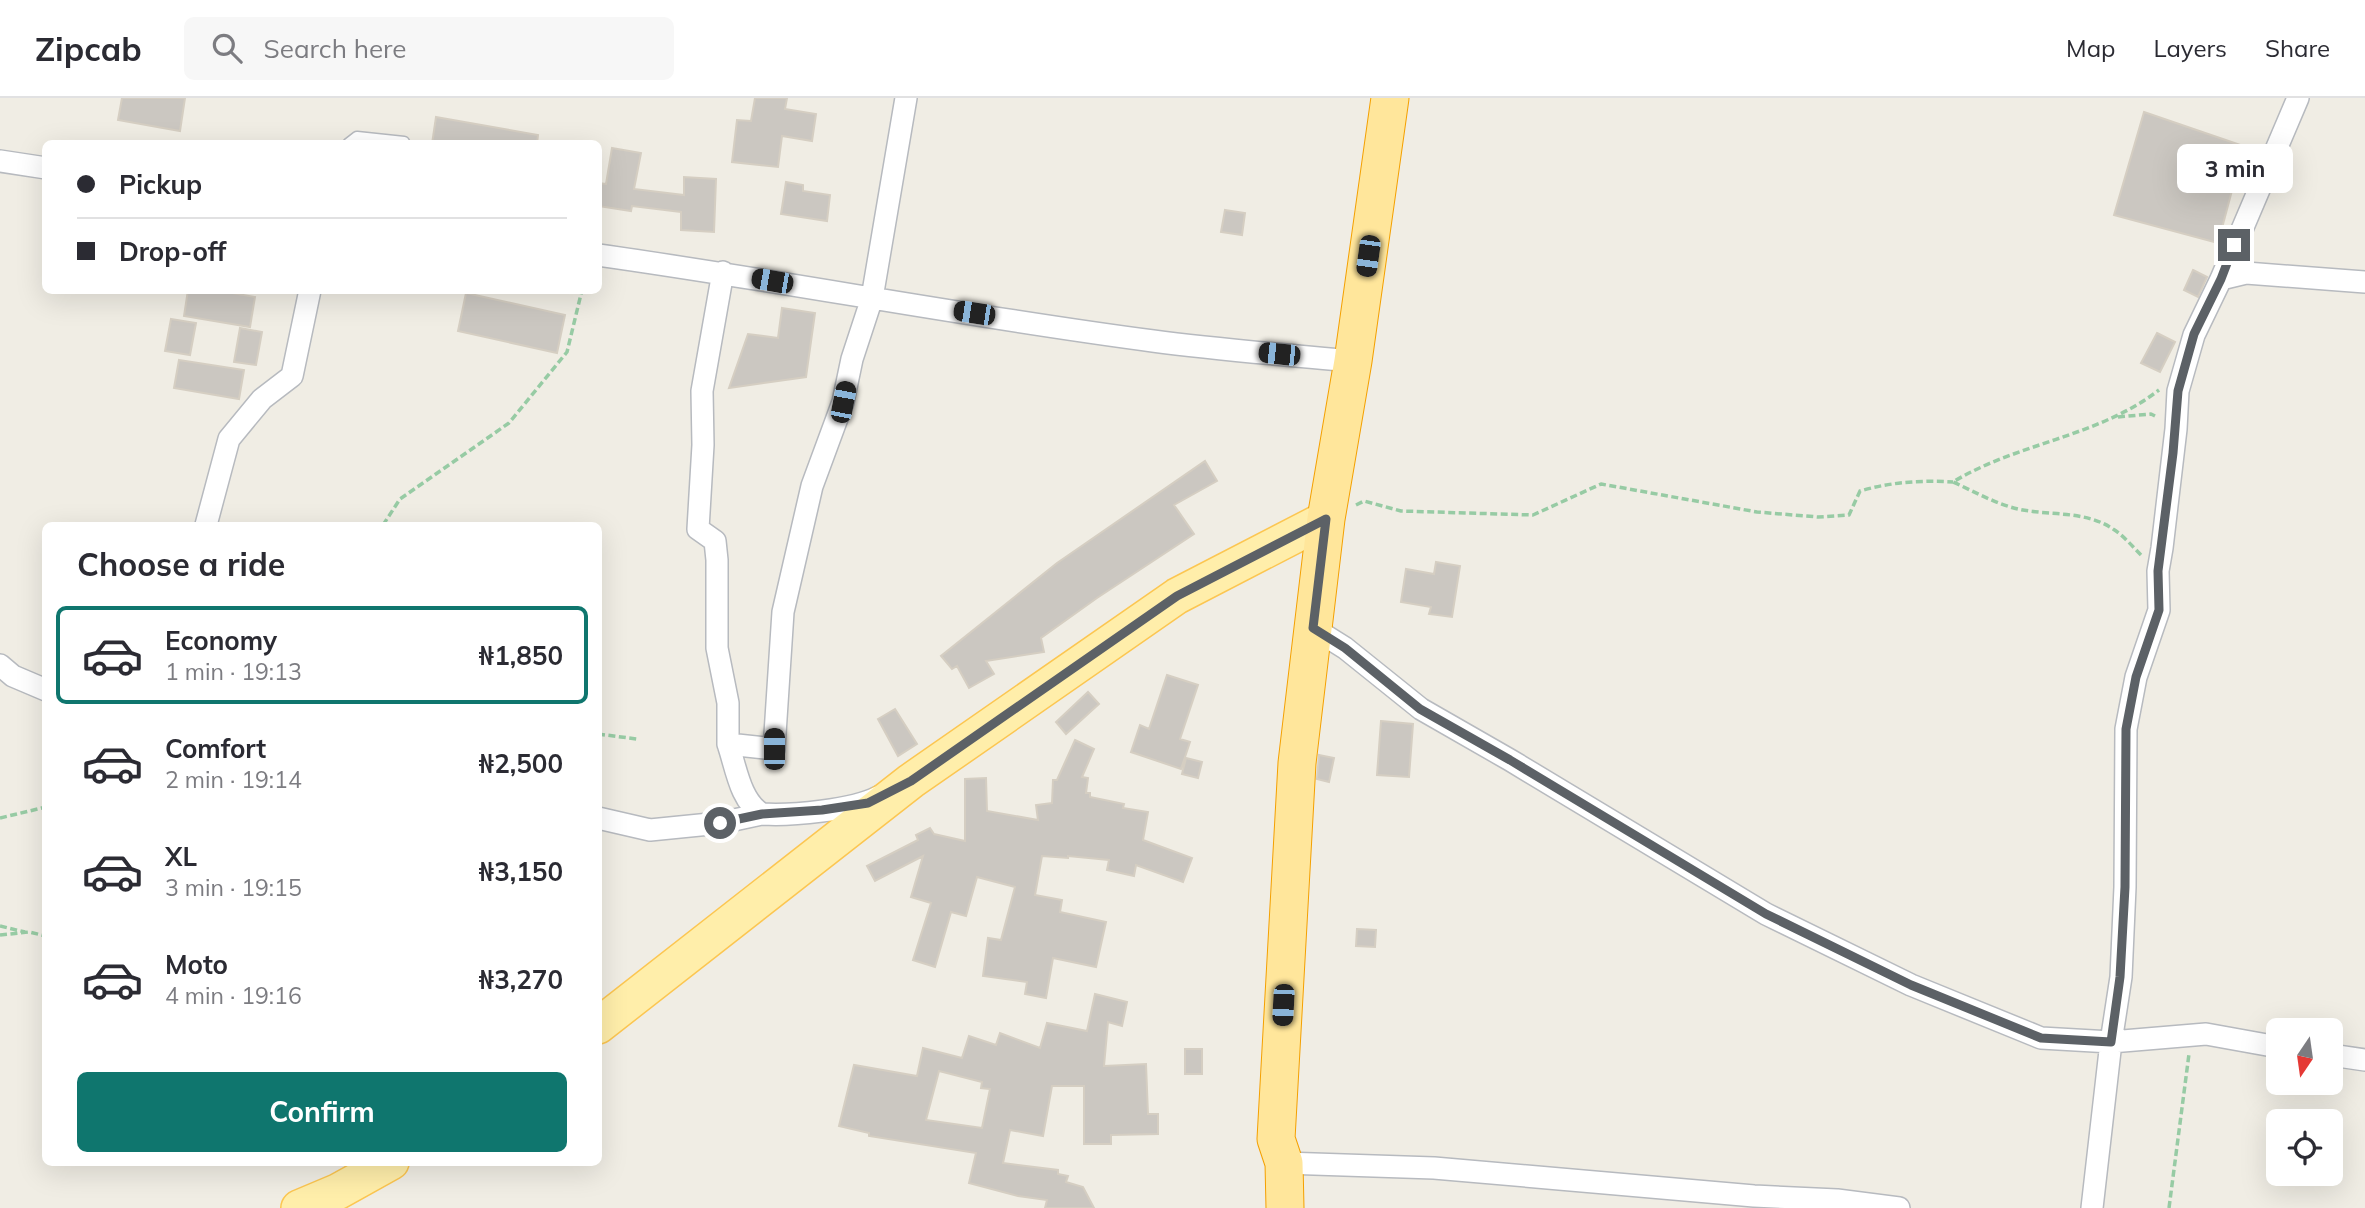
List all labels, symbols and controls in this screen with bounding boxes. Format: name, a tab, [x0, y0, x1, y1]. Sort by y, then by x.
search box	[184, 17, 674, 80]
text: Zipcab	[35, 28, 142, 69]
icon: search	[208, 29, 246, 67]
text: Search here	[264, 32, 407, 65]
text: Map	[2066, 33, 2115, 63]
text: Layers	[2153, 33, 2227, 63]
text: Share	[2265, 33, 2330, 63]
callout: 3 min	[2176, 144, 2292, 192]
text: 3 min	[2205, 154, 2265, 183]
text: Pickup	[119, 168, 202, 201]
route end	[2218, 229, 2250, 261]
car	[1355, 234, 1382, 278]
text: Drop-off	[119, 235, 226, 268]
car	[750, 267, 795, 295]
car	[952, 299, 997, 327]
car	[1258, 341, 1301, 367]
car	[829, 379, 858, 425]
text: Choose a ride	[77, 544, 285, 584]
icon: car	[81, 624, 144, 687]
text: Economy	[165, 624, 277, 657]
text: ₦1,850	[479, 639, 563, 672]
text: 1 min · 19:13	[165, 657, 302, 686]
car	[764, 728, 785, 770]
icon: car	[81, 732, 144, 795]
text: Comfort	[165, 732, 266, 765]
text: ₦2,500	[479, 747, 563, 780]
text: 2 min · 19:14	[165, 765, 302, 794]
route start	[704, 807, 736, 839]
icon: car	[81, 840, 144, 903]
text: XL	[165, 840, 197, 873]
text: ₦3,150	[479, 855, 563, 888]
text: 3 min · 19:15	[165, 873, 302, 902]
icon: car	[81, 948, 144, 1011]
text: Moto	[165, 948, 228, 981]
text: ₦3,270	[479, 963, 563, 996]
text: 4 min · 19:16	[165, 981, 302, 1010]
car	[1272, 983, 1295, 1027]
north arrow	[2266, 1018, 2343, 1096]
map controls	[2266, 1018, 2343, 1186]
button: Confirm	[77, 1072, 567, 1152]
button: locate	[2266, 1109, 2343, 1186]

